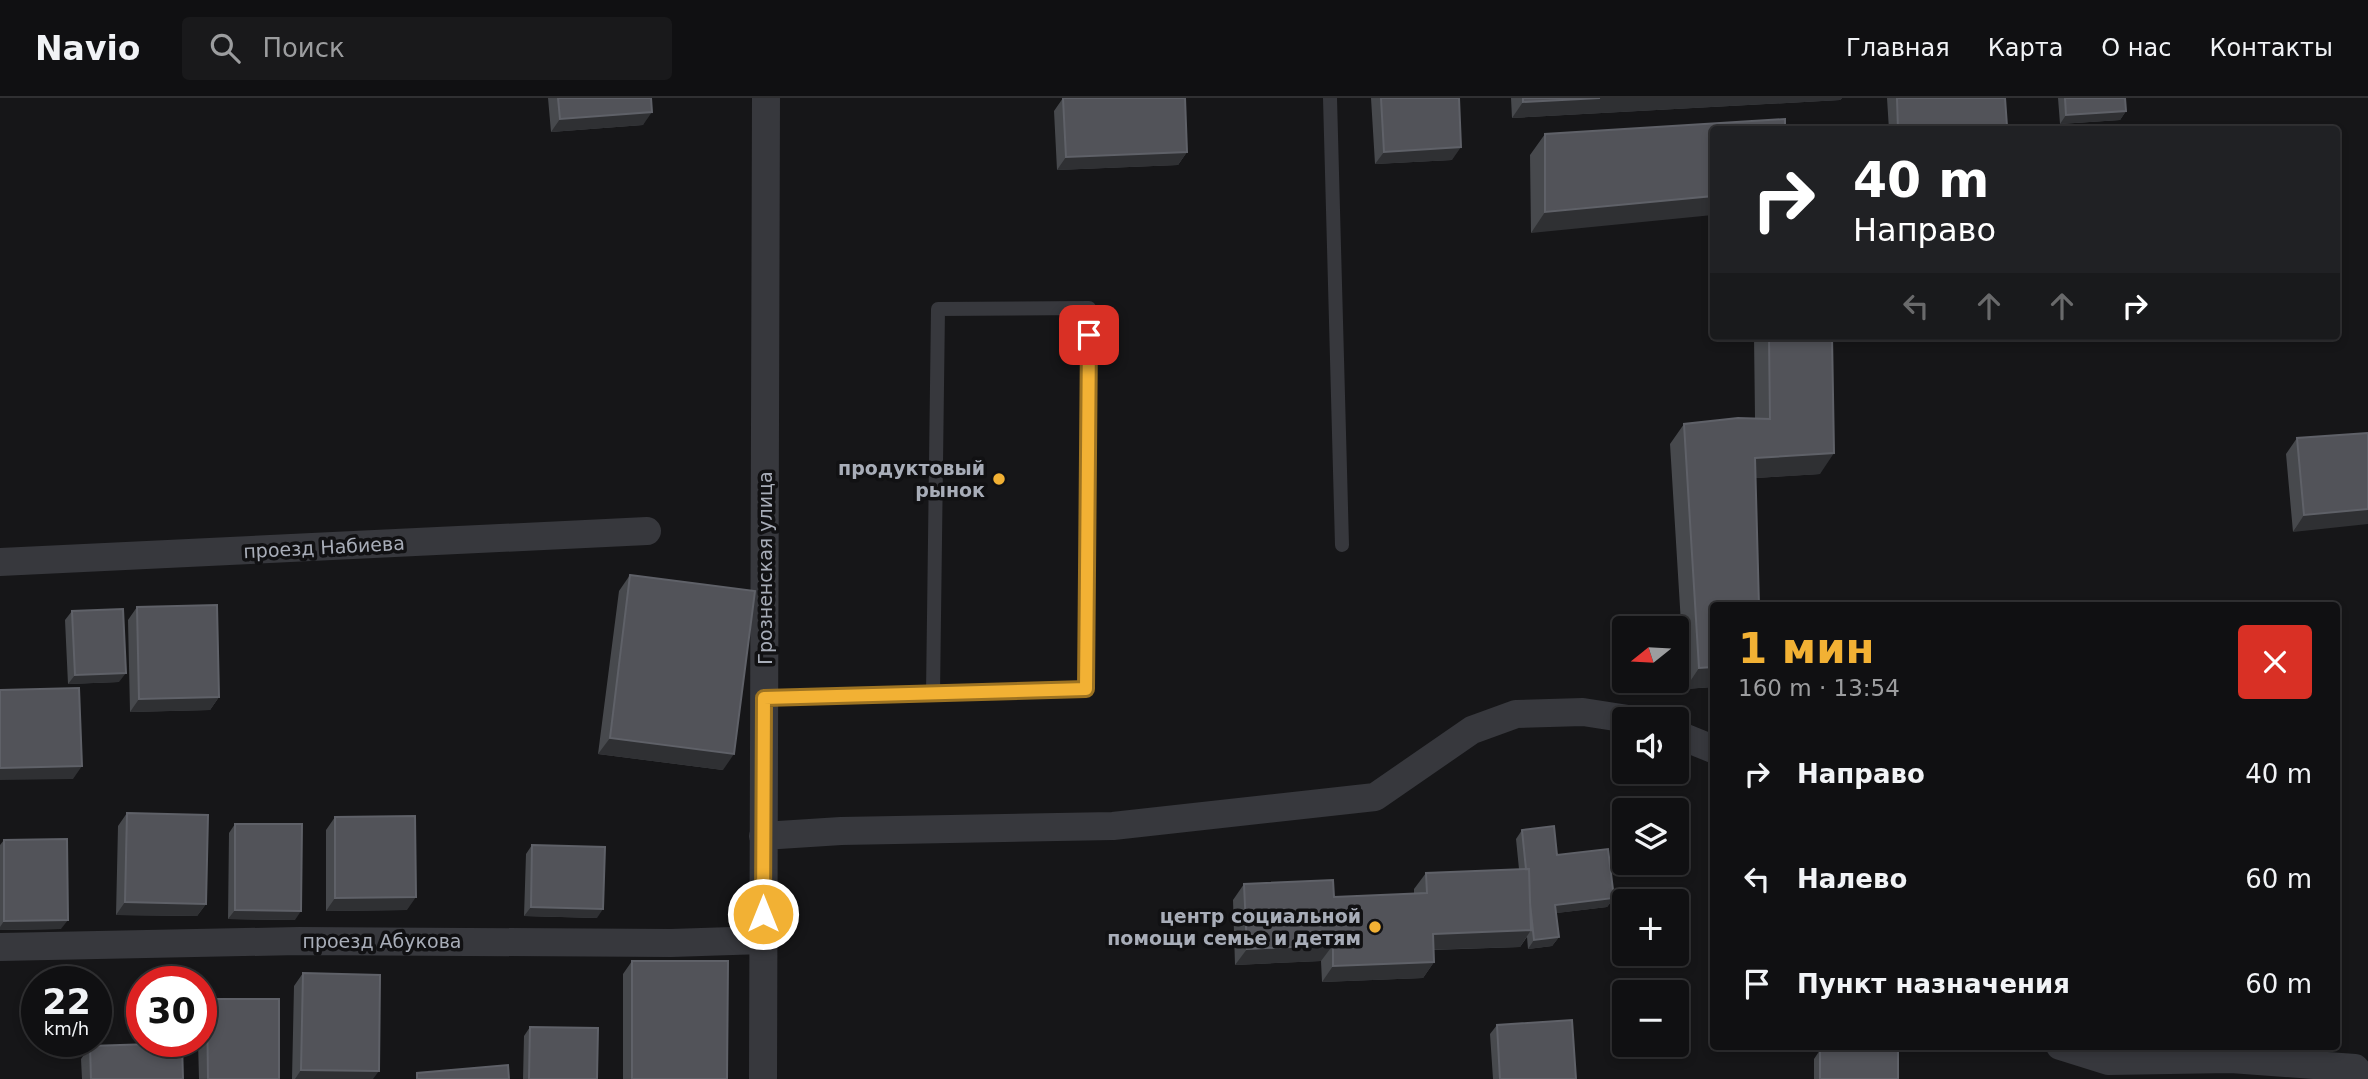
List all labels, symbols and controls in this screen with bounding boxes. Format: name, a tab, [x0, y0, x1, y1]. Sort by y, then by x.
search box	[182, 17, 672, 80]
text: Navio	[35, 29, 140, 68]
icon: search	[206, 29, 244, 67]
text: Поиск	[262, 33, 345, 63]
text: Главная	[1846, 34, 1950, 62]
text: Карта	[1988, 34, 2063, 62]
text: О нас	[2101, 34, 2171, 62]
text: Контакты	[2209, 34, 2333, 62]
text: 40 m	[1853, 152, 1989, 209]
icon: right	[1738, 154, 1829, 245]
text: Направо	[1853, 211, 1996, 249]
icon: left	[1897, 287, 1935, 325]
icon: ahead	[1970, 287, 2008, 325]
icon: ahead	[2043, 287, 2081, 325]
icon: right	[2116, 287, 2154, 325]
pin	[1059, 305, 1119, 365]
icon: arrive	[1070, 316, 1108, 354]
place label: продуктовый рынок	[838, 457, 985, 501]
street label: Грозненская улица	[754, 471, 776, 665]
marker: продуктовый рынок	[991, 471, 1007, 487]
street label: проезд Набиева	[243, 532, 405, 562]
north arrow	[1612, 616, 1689, 693]
map controls	[1612, 616, 1689, 1057]
text: 1 мин	[1738, 624, 1875, 673]
button: close	[2238, 625, 2312, 699]
text: 160 m · 13:54	[1738, 675, 1900, 701]
button: sound	[1612, 707, 1689, 784]
icon: right	[1738, 755, 1776, 793]
text: Направо	[1797, 759, 1925, 789]
text: 40 m	[2245, 759, 2312, 789]
button: layers	[1612, 798, 1689, 875]
icon: left	[1738, 860, 1776, 898]
text: Налево	[1797, 864, 1907, 894]
text: 60 m	[2245, 864, 2312, 894]
position arrow	[726, 877, 800, 951]
button: +	[1612, 889, 1689, 966]
place label: центр социальной помощи семье и детям	[1107, 905, 1361, 949]
marker: центр социальной помощи семье и детям	[1367, 919, 1383, 935]
street label: проезд Абукова	[303, 930, 461, 952]
icon: arrive	[1738, 965, 1776, 1003]
speed limit sign: 30	[126, 966, 217, 1057]
text: Пункт назначения	[1797, 969, 2070, 999]
text: 60 m	[2245, 969, 2312, 999]
button: −	[1612, 980, 1689, 1057]
text: 22	[42, 982, 91, 1022]
text: km/h	[44, 1018, 89, 1039]

